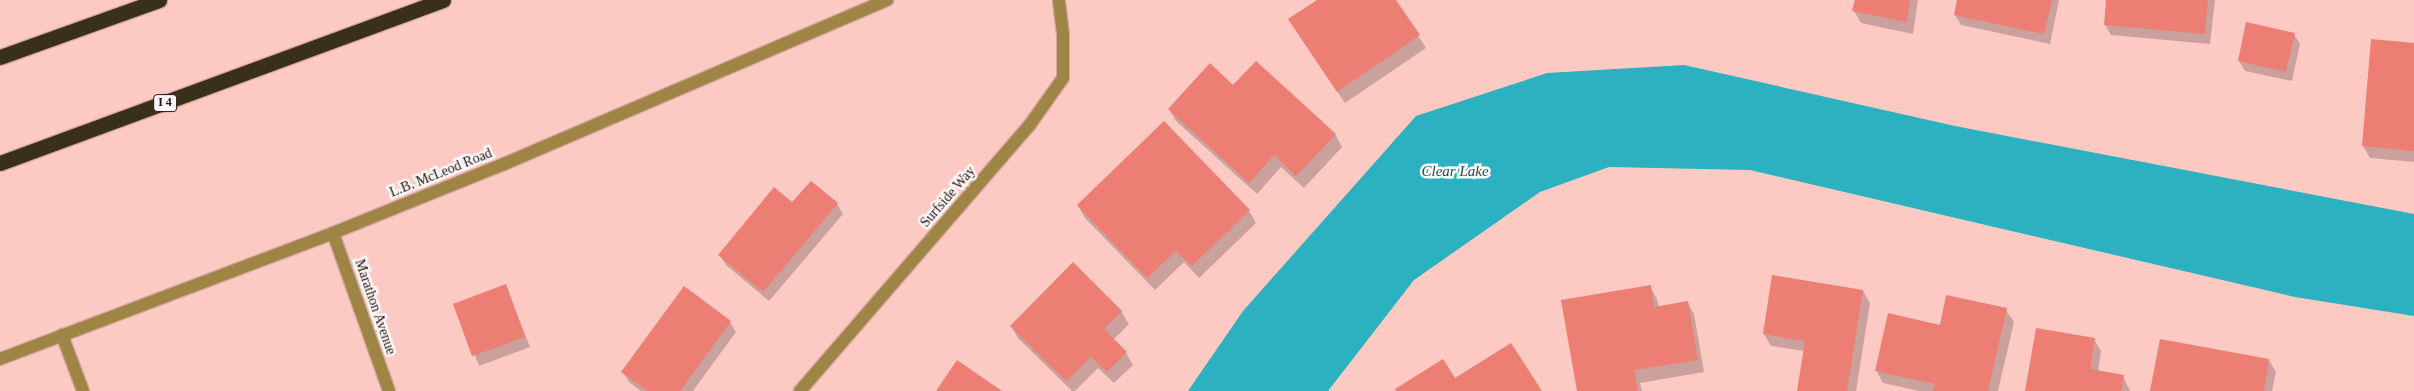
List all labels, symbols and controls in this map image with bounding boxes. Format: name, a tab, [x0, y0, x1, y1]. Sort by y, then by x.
road number: I 4	[152, 94, 178, 112]
street label: L.B. McLeod Road	[387, 145, 495, 201]
street label: Surfside Way	[917, 163, 979, 231]
water label: Clear Lake	[1421, 163, 1489, 181]
street label: Marathon Avenue	[351, 257, 399, 357]

